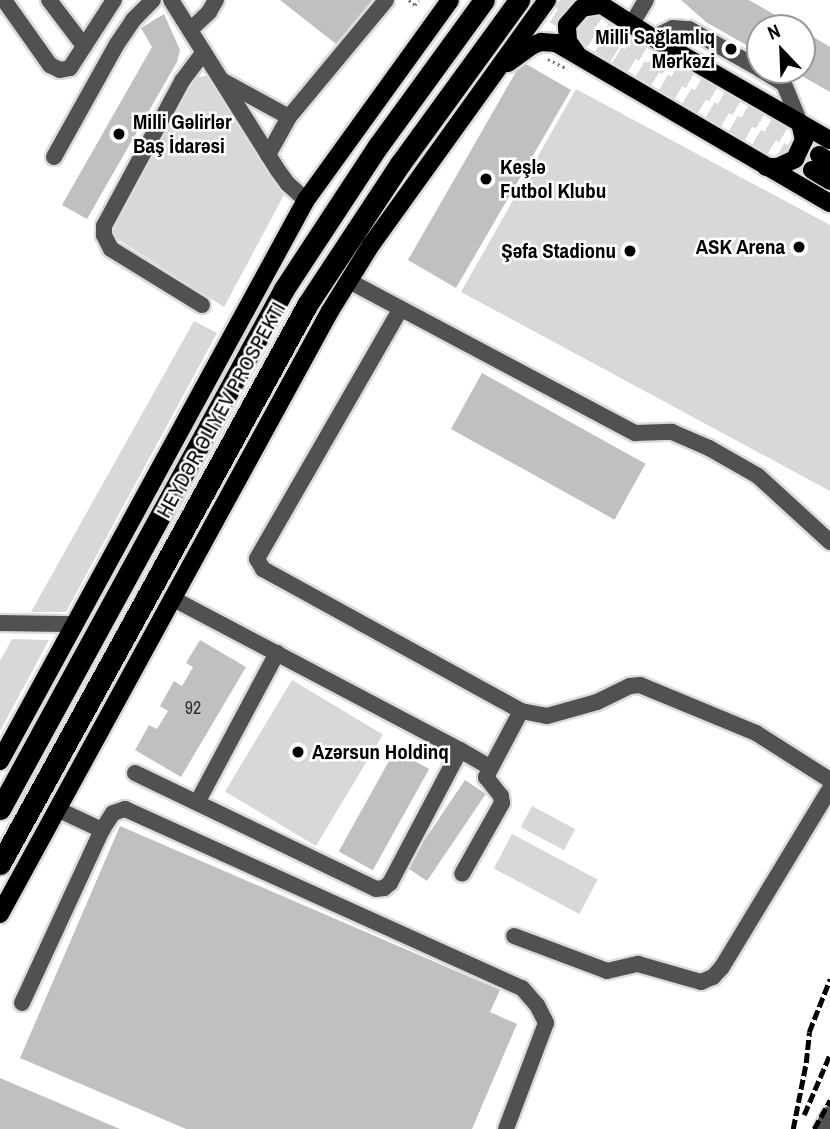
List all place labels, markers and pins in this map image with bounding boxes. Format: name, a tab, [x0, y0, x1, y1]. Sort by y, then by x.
place label: Milli Sağlamlıq Mərkəzi	[595, 24, 715, 74]
marker: Milli Sağlamlıq Mərkəzi	[721, 39, 741, 59]
place label: Milli Gəlirlər Baş İdarəsi	[133, 109, 232, 159]
marker: Milli Gəlirlər Baş İdarəsi	[111, 126, 127, 142]
place label: Keşlə Futbol Klubu	[500, 154, 606, 204]
marker: Keşlə Futbol Klubu	[478, 171, 494, 187]
place label: ASK Arena	[695, 234, 785, 260]
place label: Şəfa Stadionu	[501, 238, 616, 264]
marker: ASK Arena	[791, 239, 807, 255]
marker: Şəfa Stadionu	[622, 243, 638, 259]
place label: Azərsun Holdinq	[312, 739, 449, 765]
marker: Azərsun Holdinq	[290, 744, 306, 760]

